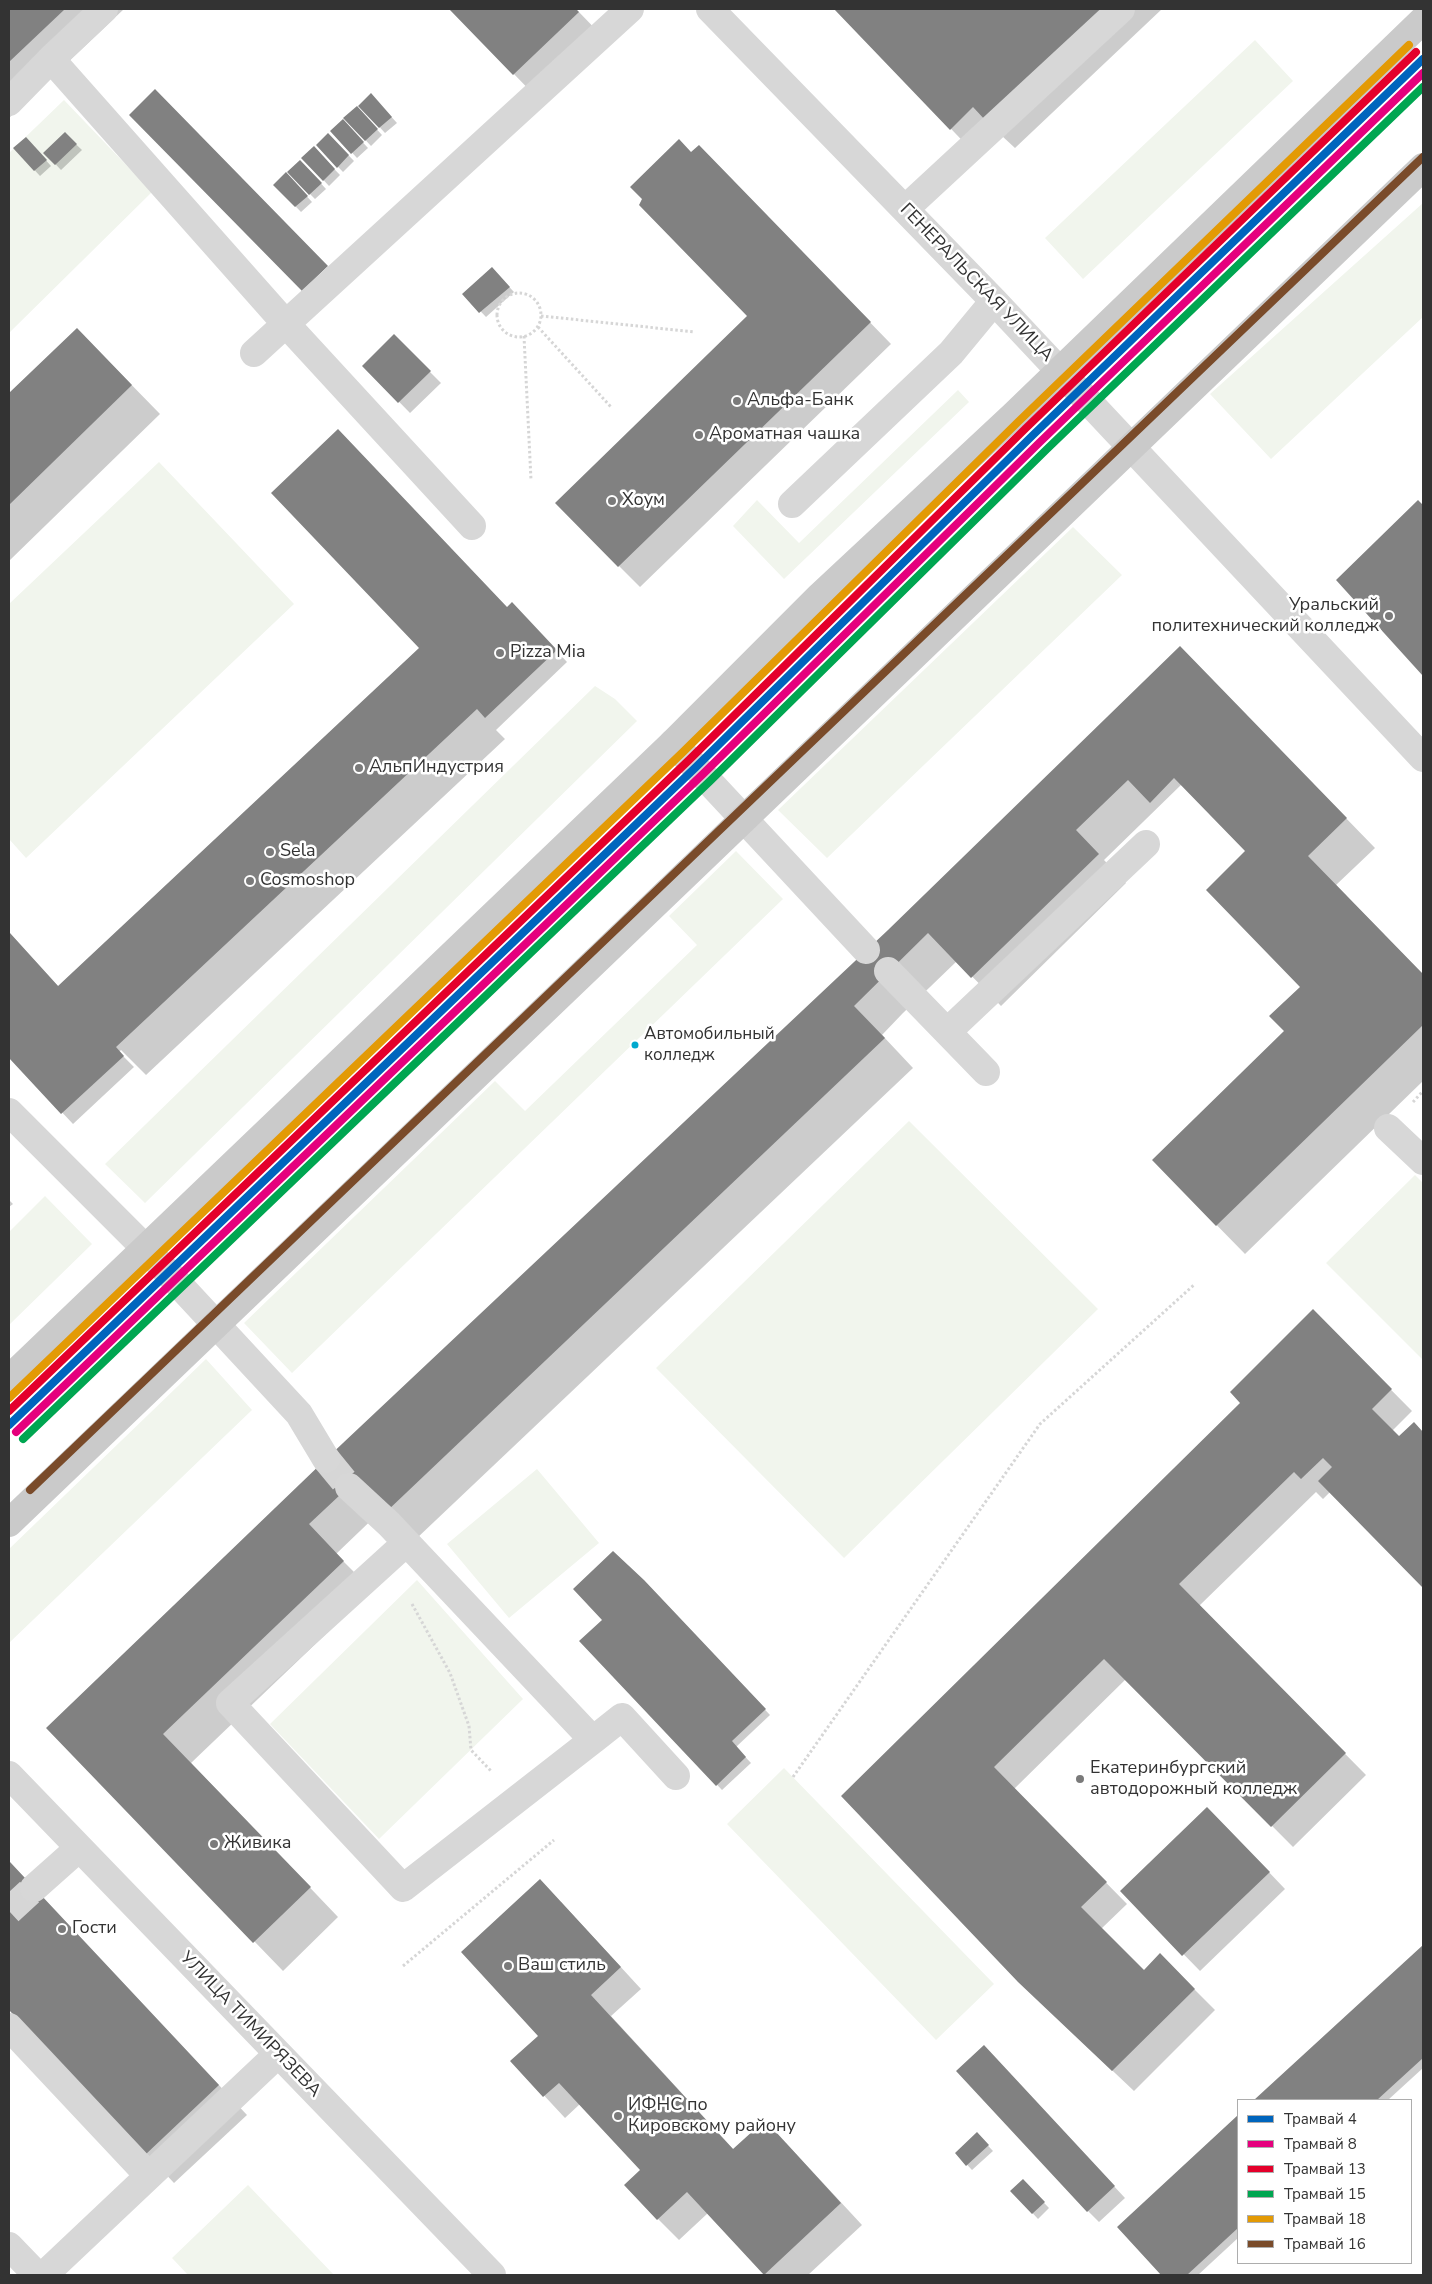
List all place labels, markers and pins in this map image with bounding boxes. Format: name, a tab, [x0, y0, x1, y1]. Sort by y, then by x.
place label: Альфа-Банк	[747, 390, 853, 412]
marker: Альфа-Банк	[731, 395, 743, 407]
place label: Ароматная чашка	[709, 424, 860, 446]
marker: Ароматная чашка	[693, 429, 705, 441]
place label: Хоум	[622, 490, 665, 512]
marker: Хоум	[606, 495, 618, 507]
place label: Уральский политехнический колледж	[1151, 595, 1379, 638]
marker: Уральский политехнический колледж	[1383, 610, 1395, 622]
place label: Pizza Mia	[510, 642, 585, 664]
marker: Pizza Mia	[494, 647, 506, 659]
place label: АльпИндустрия	[369, 757, 504, 779]
marker: АльпИндустрия	[353, 762, 365, 774]
place label: Sela	[280, 841, 316, 863]
marker: Sela	[264, 846, 276, 858]
place label: Cosmoshop	[260, 870, 355, 892]
marker: Cosmoshop	[244, 875, 256, 887]
place label: Автомобильный колледж	[644, 1025, 775, 1065]
marker: Автомобильный колледж	[630, 1040, 640, 1050]
place label: Екатеринбургский автодорожный колледж	[1090, 1758, 1297, 1800]
marker: Екатеринбургский автодорожный колледж	[1074, 1773, 1086, 1785]
place label: Живика	[224, 1833, 291, 1855]
marker: Живика	[208, 1838, 220, 1850]
place label: Гости	[72, 1918, 117, 1940]
marker: Гости	[56, 1923, 68, 1935]
place label: Ваш стиль	[518, 1955, 606, 1977]
marker: Ваш стиль	[502, 1960, 514, 1972]
place label: ИФНС по Кировскому району	[628, 2095, 796, 2138]
marker: ИФНС по Кировскому району	[612, 2110, 624, 2122]

